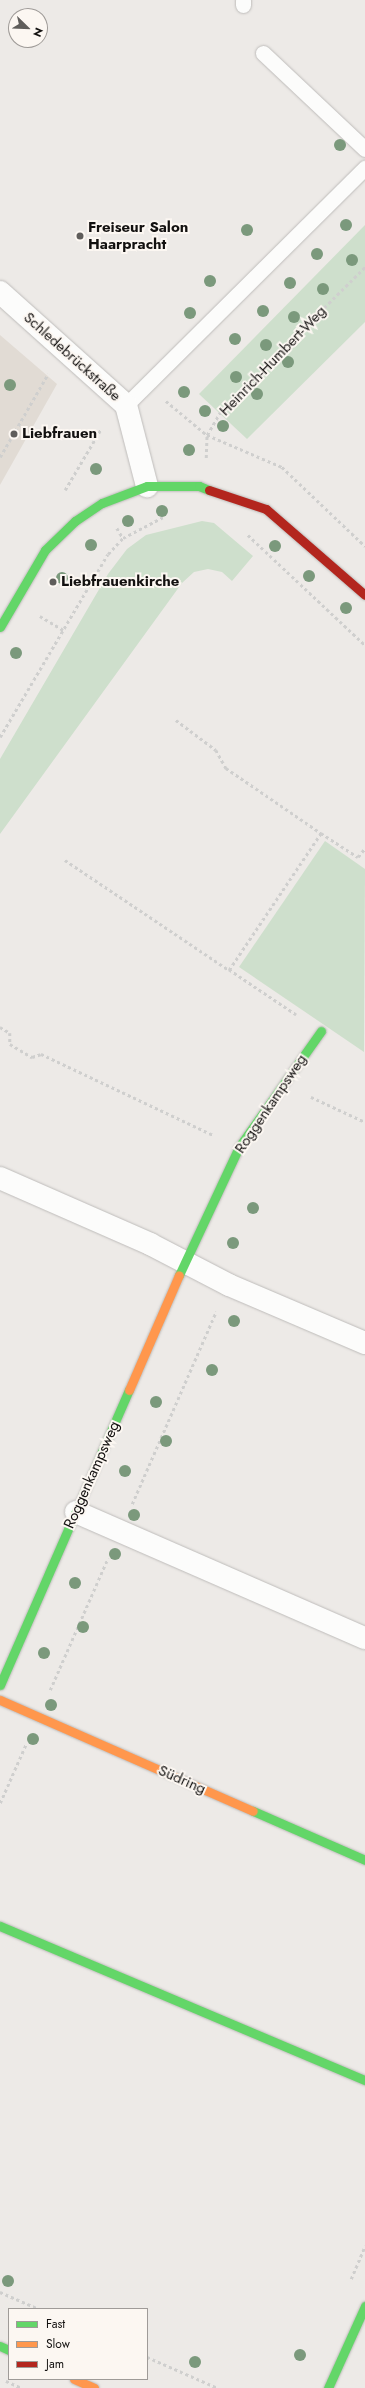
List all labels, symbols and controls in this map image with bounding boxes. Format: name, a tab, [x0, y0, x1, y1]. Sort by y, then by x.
north arrow	[8, 8, 48, 48]
text: N	[29, 25, 47, 39]
place label: Freiseur Salon Haarpracht	[88, 218, 188, 253]
marker: Freiseur Salon Haarpracht	[75, 231, 85, 241]
street label: Heinrich-Humbert-Weg	[216, 302, 330, 420]
street label: Schledebrückstraße	[20, 309, 124, 405]
place label: Liebfrauen	[22, 425, 97, 443]
marker: Liebfrauen	[9, 429, 19, 439]
place label: Liebfrauenkirche	[61, 573, 179, 591]
marker: Liebfrauenkirche	[48, 577, 58, 587]
street label: Roggenkampsweg	[231, 1051, 311, 1157]
street label: Roggenkampsweg	[60, 1419, 124, 1531]
street label: Südring	[155, 1762, 209, 1798]
legend	[8, 2308, 148, 2380]
text: Fast	[46, 2315, 65, 2333]
text: Slow	[46, 2335, 70, 2353]
text: Jam	[46, 2355, 64, 2373]

